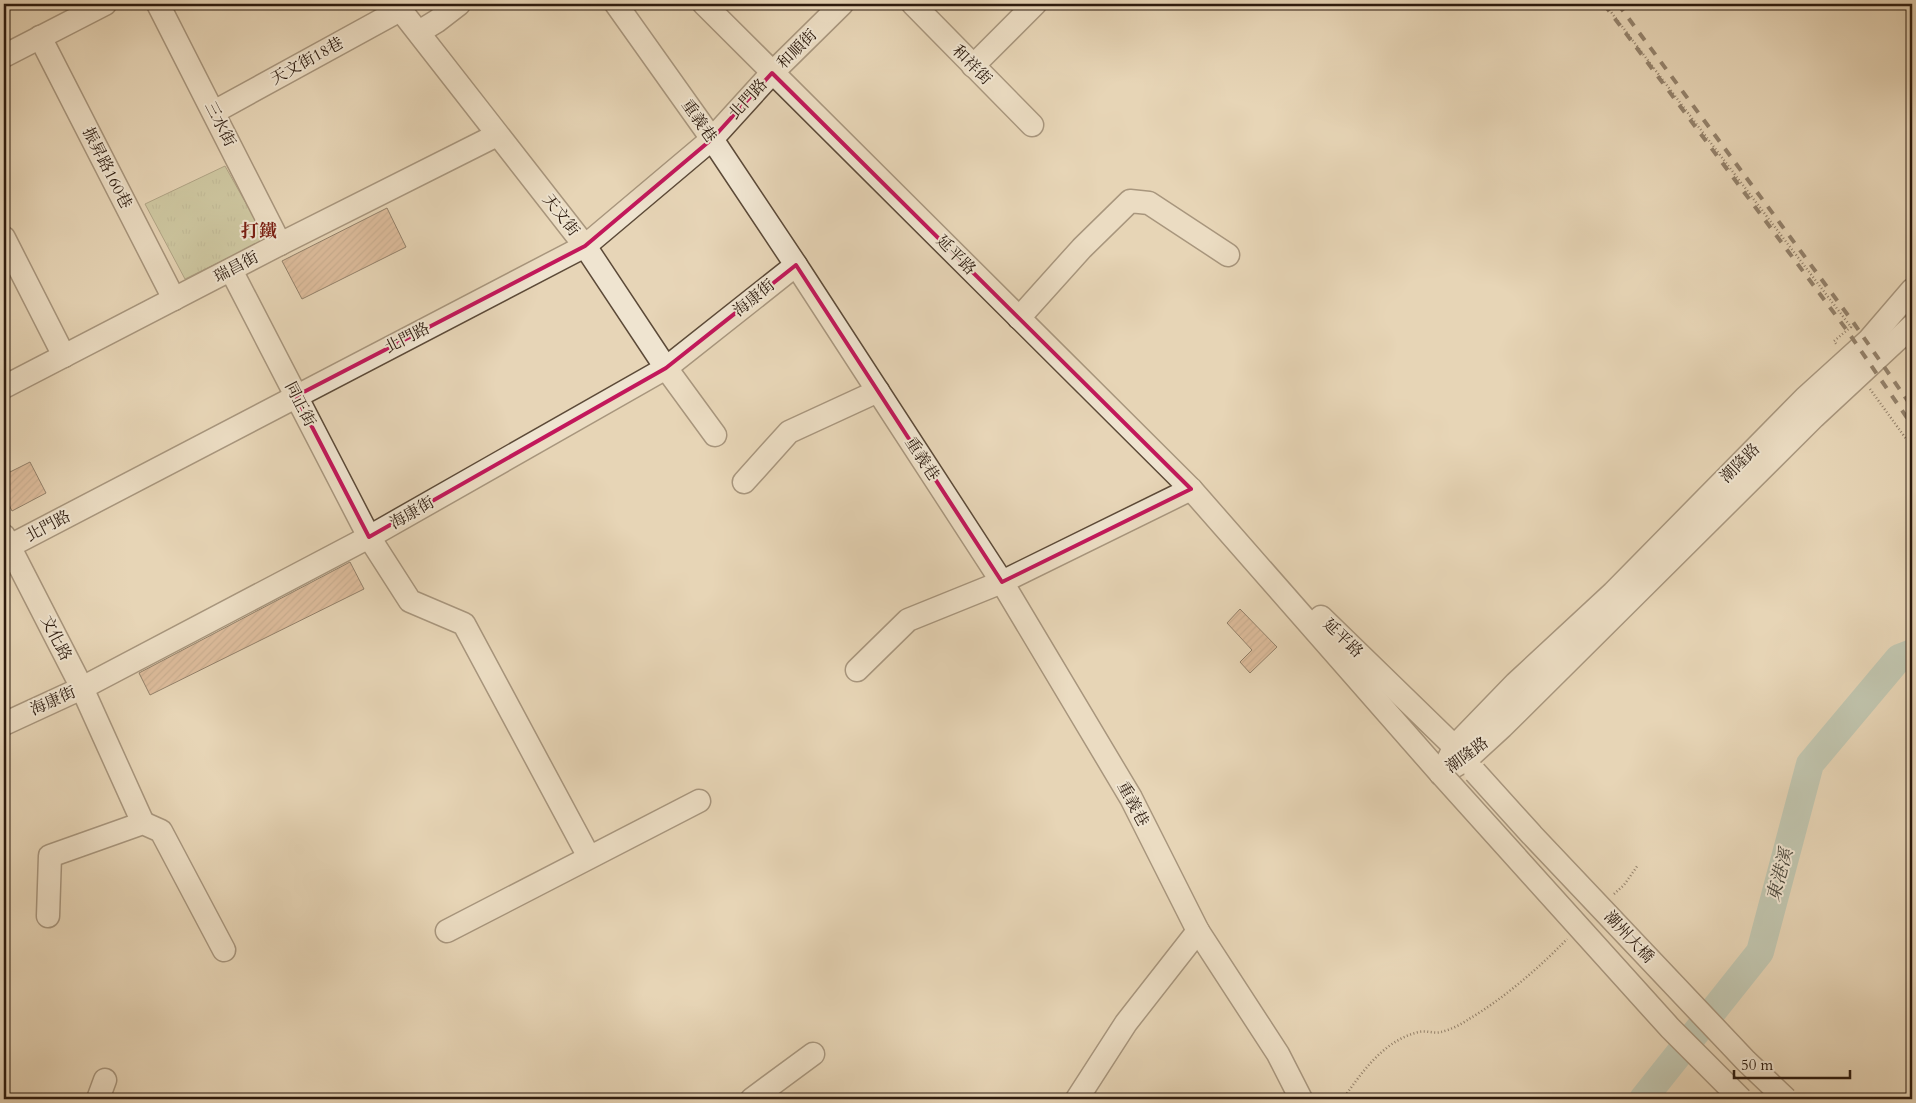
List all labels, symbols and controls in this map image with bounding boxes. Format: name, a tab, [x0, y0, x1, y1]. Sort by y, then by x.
street label: 和順街	[772, 24, 822, 74]
street label: 天文街18巷	[267, 32, 347, 90]
street label: 和祥街	[947, 40, 997, 90]
street label: 北門路	[724, 74, 772, 124]
street label: 重義巷	[676, 95, 722, 147]
street label: 三水街	[199, 98, 241, 150]
street label: 振昇路160巷	[77, 124, 137, 212]
street label: 天文街	[538, 189, 584, 241]
district label: 打鐵	[241, 219, 277, 244]
street label: 延平路	[931, 230, 981, 280]
street label: 瑞昌街	[210, 246, 262, 288]
street label: 海康街	[728, 274, 780, 322]
street label: 北門路	[381, 317, 433, 359]
street label: 同正街	[279, 378, 321, 430]
street label: 重義巷	[900, 433, 944, 485]
street label: 潮隆路	[1715, 438, 1765, 488]
street label: 海康街	[386, 491, 438, 535]
street label: 北門路	[22, 505, 74, 547]
street label: 文化路	[35, 612, 77, 664]
street label: 延平路	[1318, 613, 1368, 663]
street label: 海康街	[27, 681, 79, 721]
street label: 潮隆路	[1441, 732, 1493, 778]
street label: 重義巷	[1112, 778, 1154, 830]
water label: 東港溪	[1761, 844, 1800, 904]
street label: 潮州大橋	[1599, 906, 1659, 968]
scale bar	[1734, 1048, 1850, 1080]
text: 50 m	[1741, 1055, 1773, 1075]

